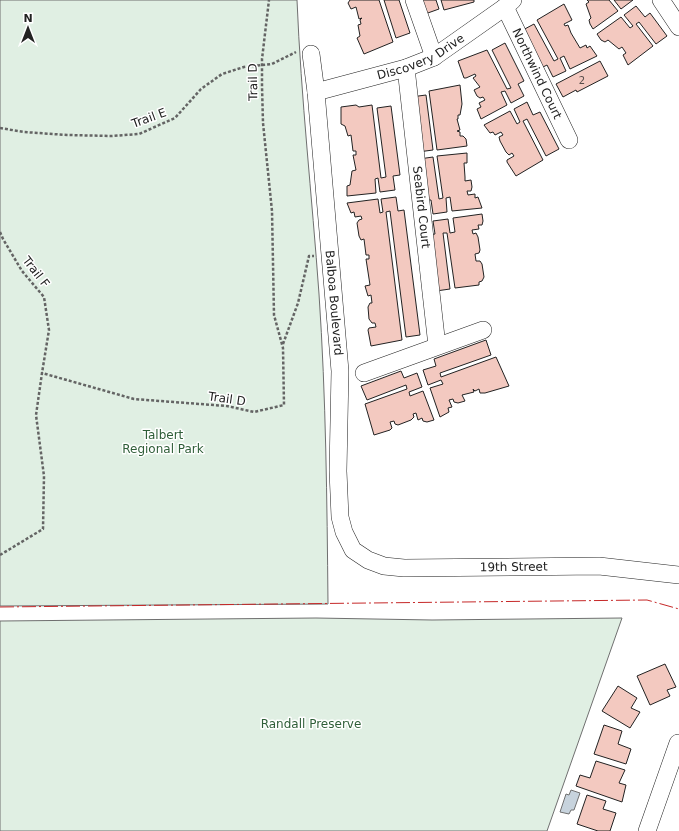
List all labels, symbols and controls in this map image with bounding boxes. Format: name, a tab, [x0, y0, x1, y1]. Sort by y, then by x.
north arrow	[8, 8, 48, 48]
text: N	[23, 12, 33, 25]
street label: Northwind Court	[509, 26, 565, 121]
street label: Discovery Drive	[375, 31, 467, 82]
street label: Trail D	[246, 63, 260, 102]
house number: 2	[579, 75, 585, 86]
street label: Trail E	[129, 105, 168, 131]
street label: Seabird Court	[410, 165, 433, 249]
street label: Balboa Boulevard	[323, 250, 346, 356]
street label: Trail F	[19, 253, 52, 290]
street label: Trail D	[206, 389, 247, 409]
park label: Talbert Regional Park	[122, 428, 204, 456]
street label: 19th Street	[480, 560, 548, 574]
park label: Randall Preserve	[261, 717, 361, 731]

